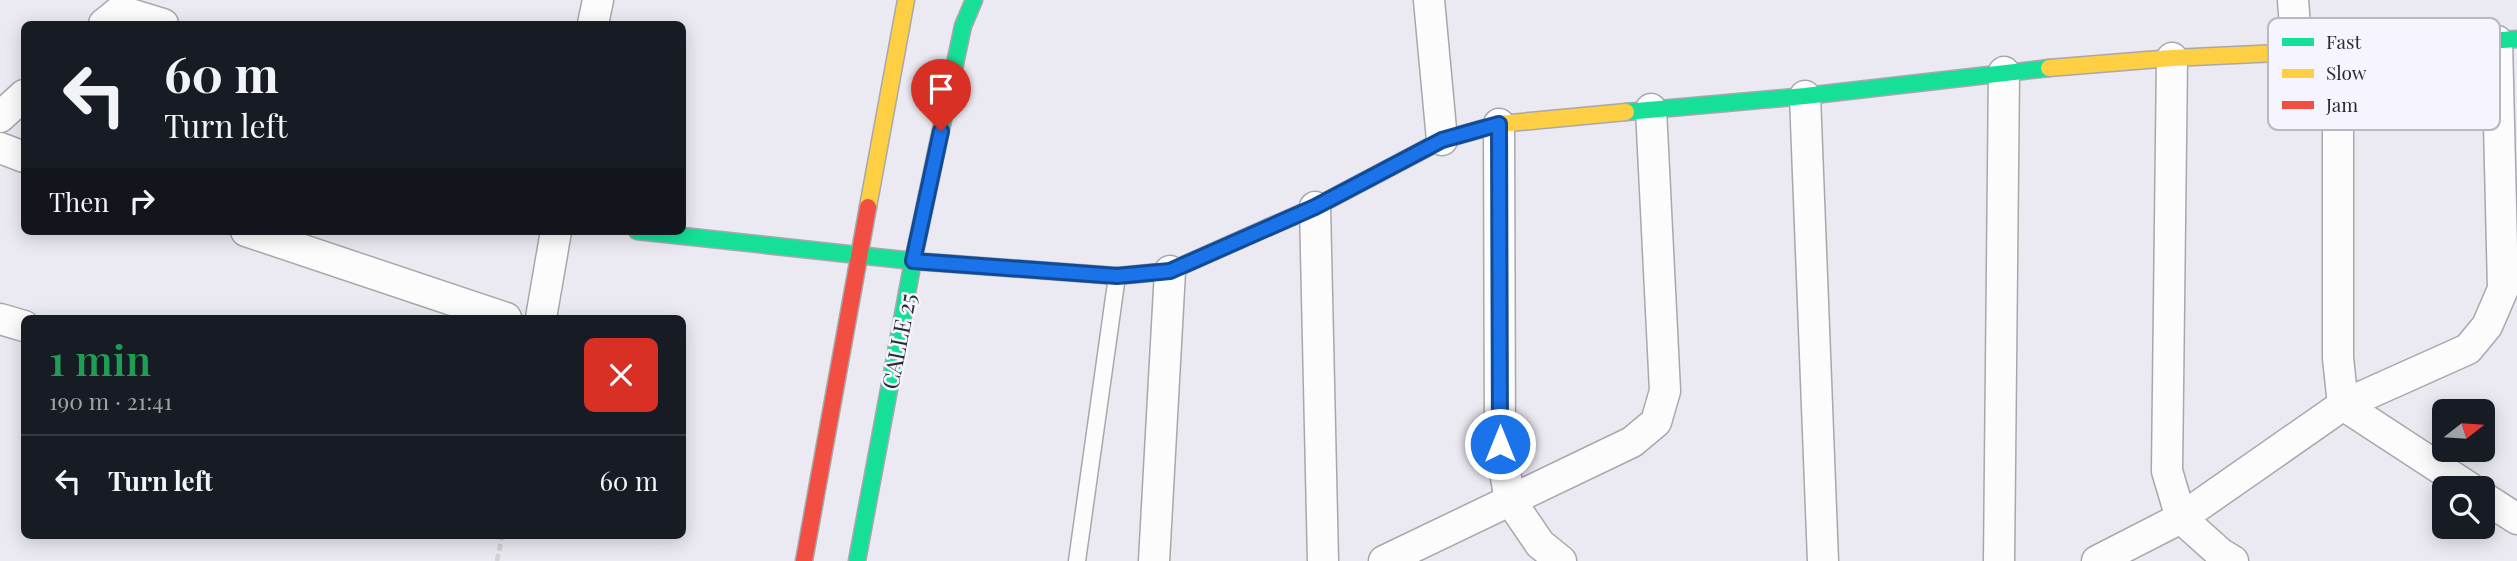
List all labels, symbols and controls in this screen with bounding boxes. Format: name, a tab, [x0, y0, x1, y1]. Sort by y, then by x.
legend	[2268, 18, 2500, 130]
text: Fast	[2326, 28, 2362, 54]
text: 60 m	[164, 40, 279, 105]
icon: left	[49, 49, 140, 140]
pin	[911, 59, 971, 131]
text: Slow	[2326, 59, 2367, 85]
icon: arrive	[922, 70, 960, 108]
text: Jam	[2325, 91, 2358, 117]
text: Turn left	[164, 103, 288, 146]
icon: right	[123, 182, 161, 220]
text: Then	[49, 184, 109, 219]
street label: CALLE 25	[874, 290, 922, 392]
text: 1 min	[49, 331, 151, 387]
button: close	[584, 338, 658, 412]
text: 190 m · 21:41	[49, 385, 172, 416]
north arrow	[2432, 399, 2496, 462]
map controls	[2432, 399, 2495, 539]
position arrow	[1463, 407, 1537, 481]
icon: left	[49, 462, 87, 500]
text: Turn left	[108, 463, 213, 498]
text: 60 m	[599, 463, 658, 498]
button: search	[2432, 476, 2495, 539]

